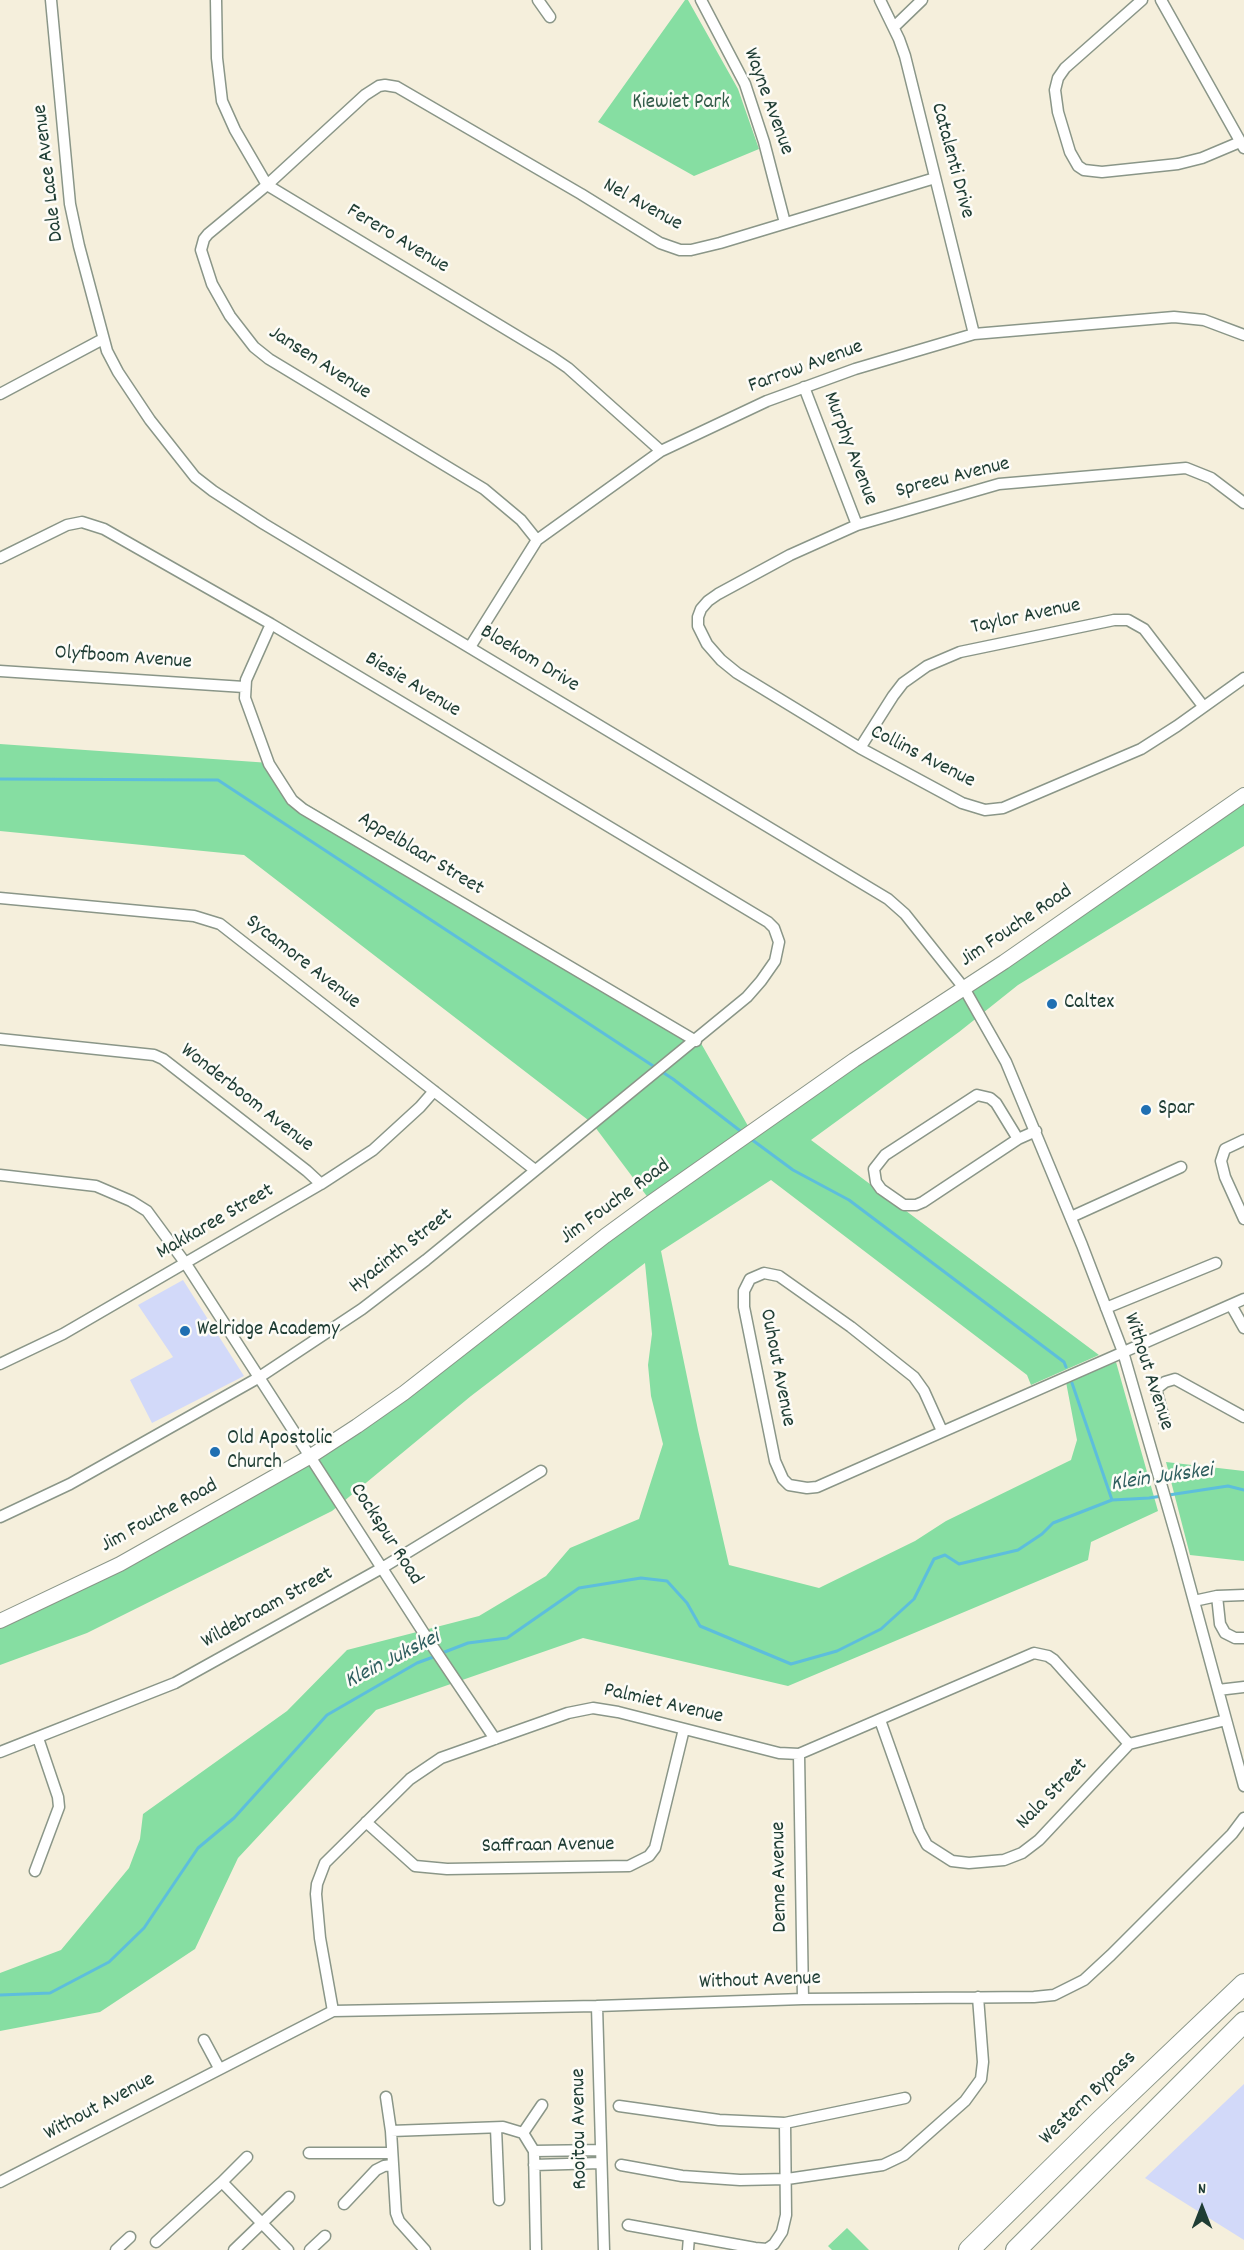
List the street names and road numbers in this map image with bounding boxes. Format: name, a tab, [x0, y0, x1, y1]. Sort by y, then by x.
street label: Wayne Avenue	[736, 45, 798, 159]
street label: Catalenti Drive	[923, 100, 979, 222]
street label: Dale Lace Avenue	[29, 103, 71, 243]
street label: Nel Avenue	[598, 174, 686, 238]
street label: Ferero Avenue	[341, 200, 453, 280]
street label: Jansen Avenue	[263, 322, 375, 406]
street label: Farrow Avenue	[745, 336, 867, 400]
street label: Murphy Avenue	[816, 389, 882, 509]
street label: Spreeu Avenue	[893, 453, 1013, 505]
street label: Taylor Avenue	[969, 594, 1083, 642]
street label: Bloekom Drive	[475, 621, 583, 699]
street label: Olyfboom Avenue	[54, 642, 192, 676]
street label: Biesie Avenue	[360, 648, 464, 724]
street label: Collins Avenue	[865, 721, 979, 795]
street label: Appelblaar Street	[352, 808, 488, 902]
street label: Jim Fouche Road	[956, 880, 1078, 974]
street label: Sycamore Avenue	[239, 910, 365, 1016]
street label: Wonderboom Avenue	[174, 1039, 318, 1159]
street label: Jim Fouche Road	[556, 1155, 676, 1251]
street label: Makkaree Street	[153, 1179, 279, 1267]
street label: Hyacinth Street	[345, 1204, 459, 1300]
street label: Ouhout Avenue	[752, 1307, 800, 1429]
street label: Without Avenue	[1116, 1310, 1178, 1434]
street label: Jim Fouche Road	[97, 1475, 223, 1559]
street label: Cockspur Road	[343, 1479, 427, 1591]
street label: Wildebraam Street	[198, 1562, 338, 1656]
street label: Palmiet Avenue	[601, 1679, 725, 1731]
street label: Nala Street	[1012, 1754, 1094, 1836]
street label: Denne Avenue	[767, 1821, 795, 1933]
street label: Saffraan Avenue	[481, 1833, 615, 1861]
street label: Without Avenue	[699, 1967, 821, 1997]
street label: Western Bypass	[1035, 2046, 1143, 2152]
street label: Without Avenue	[40, 2068, 160, 2148]
street label: Rooitou Avenue	[567, 2068, 595, 2190]

